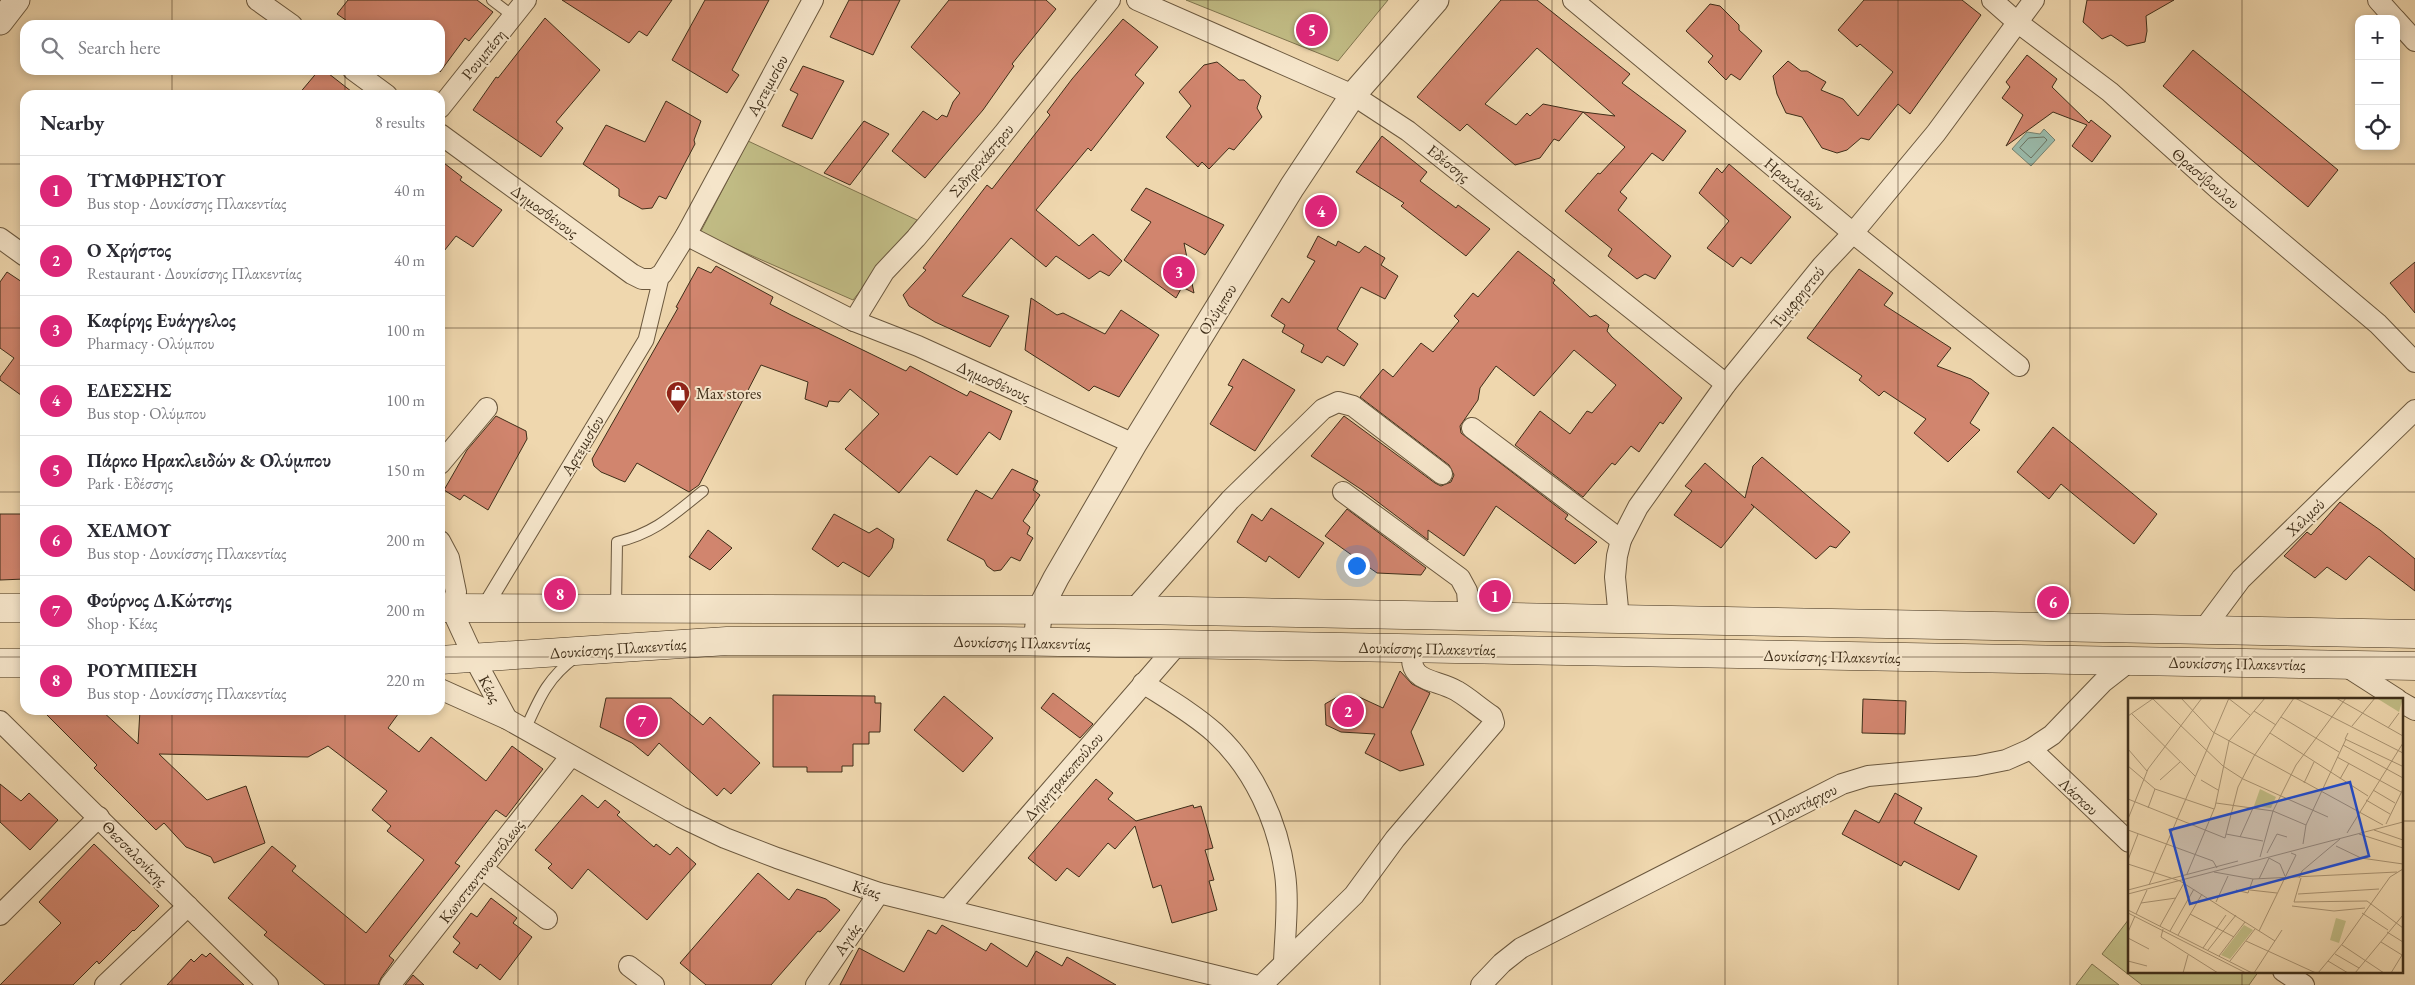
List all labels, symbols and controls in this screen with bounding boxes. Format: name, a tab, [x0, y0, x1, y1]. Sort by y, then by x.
pin: 5	[1296, 11, 1328, 49]
map controls	[2355, 15, 2400, 150]
button: +	[2355, 15, 2400, 60]
search box	[20, 20, 445, 75]
street label: Ρουμπέση	[457, 25, 510, 84]
icon: search	[38, 34, 66, 62]
text: Search here	[78, 35, 160, 60]
street label: Αρτεμισίου	[742, 51, 793, 121]
button: −	[2355, 60, 2400, 105]
button: locate	[2355, 105, 2400, 150]
text: Nearby	[40, 109, 104, 136]
text: 8 results	[375, 112, 425, 133]
street label: Σιδηροκάστρου	[944, 119, 1018, 201]
street label: Εδέσσης	[1423, 140, 1475, 187]
street label: Θρασύβουλου	[2167, 143, 2244, 214]
street label: Ηρακλειδών	[1760, 153, 1830, 216]
text: ΤΥΜΦΡΗΣΤΟΥ	[87, 168, 226, 193]
text: 1	[52, 180, 60, 201]
text: 40 m	[394, 180, 425, 201]
street label: Δημοσθένους	[507, 180, 583, 243]
pin: 4	[1305, 192, 1337, 230]
text: Bus stop · Δουκίσσης Πλακεντίας	[87, 193, 286, 214]
text: Ο Χρήστος	[87, 238, 171, 263]
text: 2	[52, 250, 60, 271]
text: 40 m	[394, 250, 425, 271]
pin: 3	[1163, 253, 1195, 291]
street label: Τυμφρηστού	[1766, 261, 1829, 333]
text: Restaurant · Δουκίσσης Πλακεντίας	[87, 263, 302, 284]
street label: Ολύμπου	[1193, 280, 1241, 339]
text: Καφίρης Ευάγγελος	[87, 308, 236, 333]
text: 3	[52, 320, 60, 341]
text: 100 m	[386, 320, 425, 341]
text: Pharmacy · Ολύμπου	[87, 333, 214, 354]
street label: Δημοσθένους	[954, 356, 1034, 407]
text: ΕΔΕΣΣΗΣ	[87, 378, 171, 403]
shop icon: Max stores	[665, 380, 691, 414]
place label: Max stores	[696, 383, 761, 404]
text: 4	[52, 390, 60, 411]
text: 100 m	[386, 390, 425, 411]
text: Bus stop · Ολύμπου	[87, 403, 206, 424]
street label: Αρτεμισίου	[556, 411, 609, 480]
text: Πάρκο Ηρακλειδών & Ολύμπου	[87, 448, 331, 473]
text: 5	[52, 460, 60, 481]
text: 150 m	[386, 460, 425, 481]
text: Park · Εδέσσης	[87, 473, 173, 494]
street label: Χελμού	[2281, 494, 2329, 542]
text: ΧΕΛΜΟΥ	[87, 518, 171, 543]
text: 6	[52, 530, 60, 551]
text: 200 m	[386, 530, 425, 551]
text: Bus stop · Δουκίσσης Πλακεντίας	[87, 543, 286, 564]
your location	[1344, 553, 1370, 579]
pin: 8	[544, 575, 576, 613]
pin: 1	[1479, 577, 1511, 615]
pin: 6	[2037, 583, 2069, 621]
text: Φούρνος Δ.Κώτσης	[87, 588, 232, 613]
text: 7	[52, 600, 60, 621]
text: 200 m	[386, 600, 425, 621]
text: Shop · Κέας	[87, 613, 158, 634]
street label: Δουκίσσης Πλακεντίας	[953, 631, 1091, 654]
street label: Δουκίσσης Πλακεντίας	[549, 633, 688, 664]
street label: Δουκίσσης Πλακεντίας	[1358, 637, 1496, 660]
street label: Δουκίσσης Πλακεντίας	[1763, 645, 1901, 668]
street label: Δουκίσσης Πλακεντίας	[2168, 652, 2306, 675]
text: ΡΟΥΜΠΕΣΗ	[87, 658, 197, 683]
text: 8	[52, 670, 60, 691]
text: 220 m	[386, 670, 425, 691]
street label: Κέας	[473, 672, 506, 707]
text: Bus stop · Δουκίσσης Πλακεντίας	[87, 683, 286, 704]
pin: 2	[1332, 692, 1364, 730]
inset map	[2128, 698, 2402, 972]
pin: 7	[626, 702, 658, 740]
street label: Δημητρακοπούλου	[1019, 727, 1108, 825]
street label: Λάσκου	[2054, 772, 2103, 820]
street label: Πλουτάρχου	[1764, 779, 1841, 830]
street label: Κωνσταντινουπόλεως	[434, 815, 529, 928]
street label: Θεσσαλονίκης	[97, 816, 172, 891]
street label: Κέας	[850, 875, 884, 904]
street label: Αγιάς	[828, 919, 866, 960]

